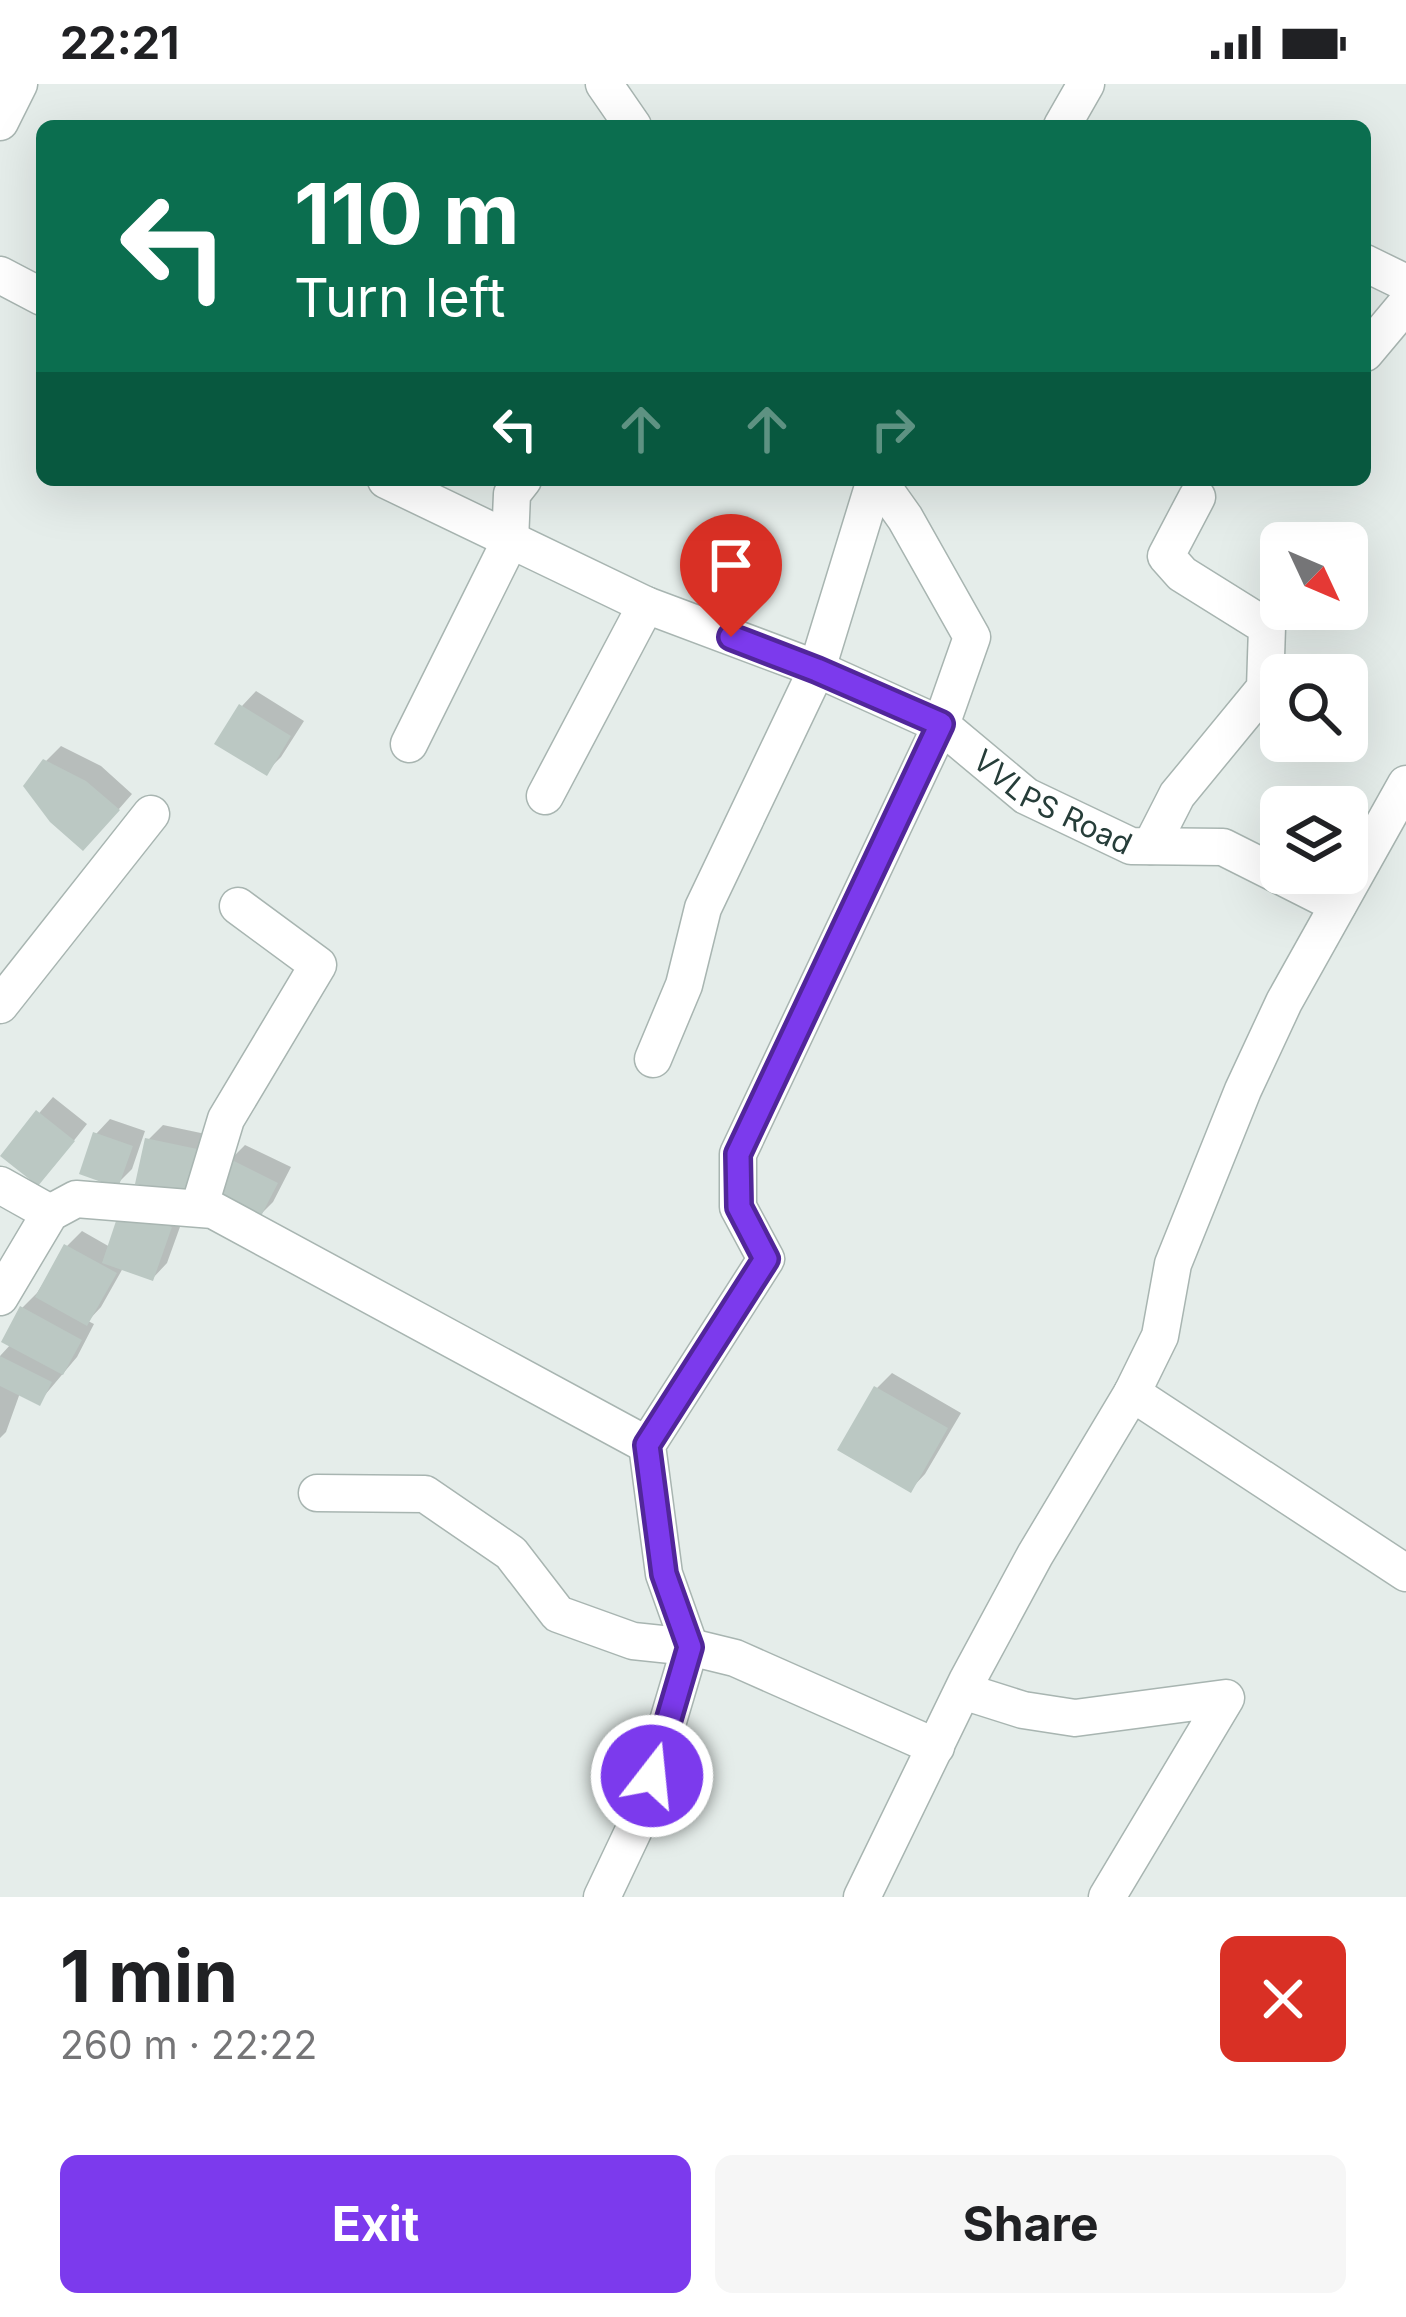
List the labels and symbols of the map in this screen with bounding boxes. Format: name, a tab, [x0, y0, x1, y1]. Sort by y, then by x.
pin	[680, 514, 782, 637]
north arrow	[1260, 522, 1368, 630]
street label: VVLPS Road	[966, 742, 1138, 862]
position arrow	[589, 1713, 715, 1839]

